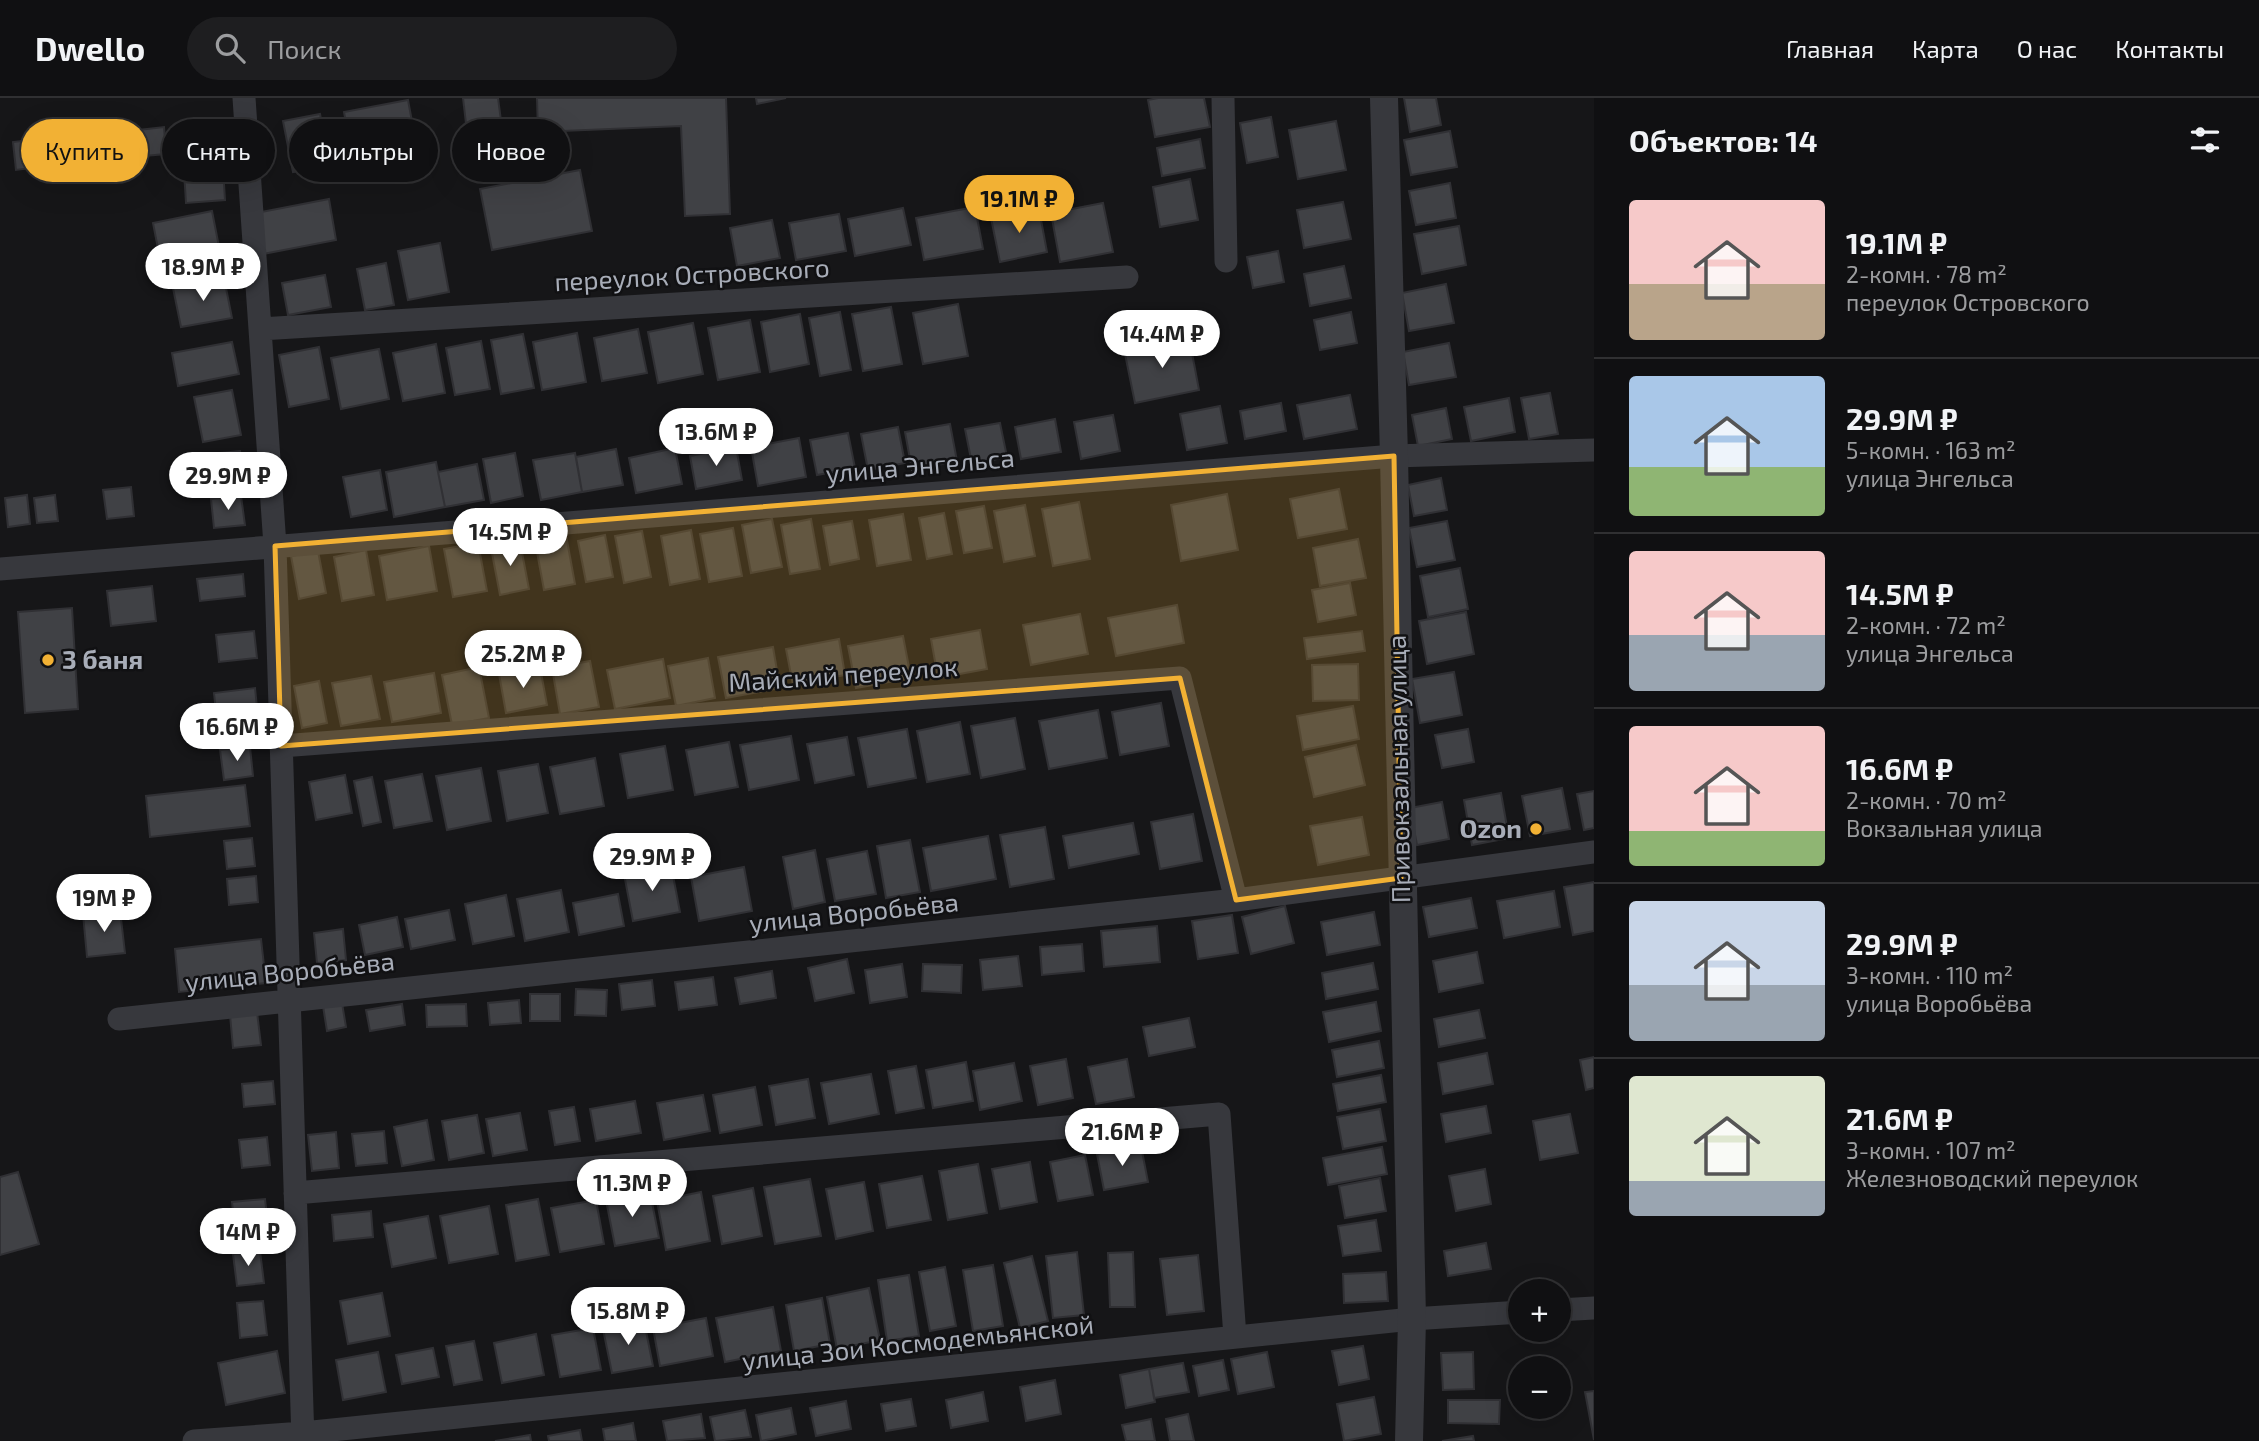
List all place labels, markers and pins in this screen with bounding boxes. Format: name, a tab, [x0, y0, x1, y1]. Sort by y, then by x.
pin: 19.1M ₽	[954, 176, 1084, 235]
pin: 18.9M ₽	[138, 244, 268, 303]
pin: 14.4M ₽	[1097, 310, 1227, 370]
pin: 13.6M ₽	[651, 408, 781, 468]
pin: 29.9M ₽	[163, 452, 293, 512]
pin: 14.5M ₽	[445, 508, 575, 568]
pin: 25.2M ₽	[458, 630, 588, 690]
place label: 3 баня	[62, 643, 143, 674]
marker: 3 баня	[40, 652, 56, 668]
pin: 16.6M ₽	[172, 704, 302, 763]
place label: Ozon	[1460, 812, 1522, 843]
marker: Ozon	[1528, 821, 1544, 837]
pin: 29.9M ₽	[587, 834, 717, 893]
pin: 19M ₽	[55, 874, 153, 934]
pin: 21.6M ₽	[1057, 1108, 1187, 1168]
pin: 11.3M ₽	[567, 1160, 697, 1219]
pin: 14M ₽	[199, 1208, 297, 1268]
pin: 15.8M ₽	[563, 1288, 693, 1347]

